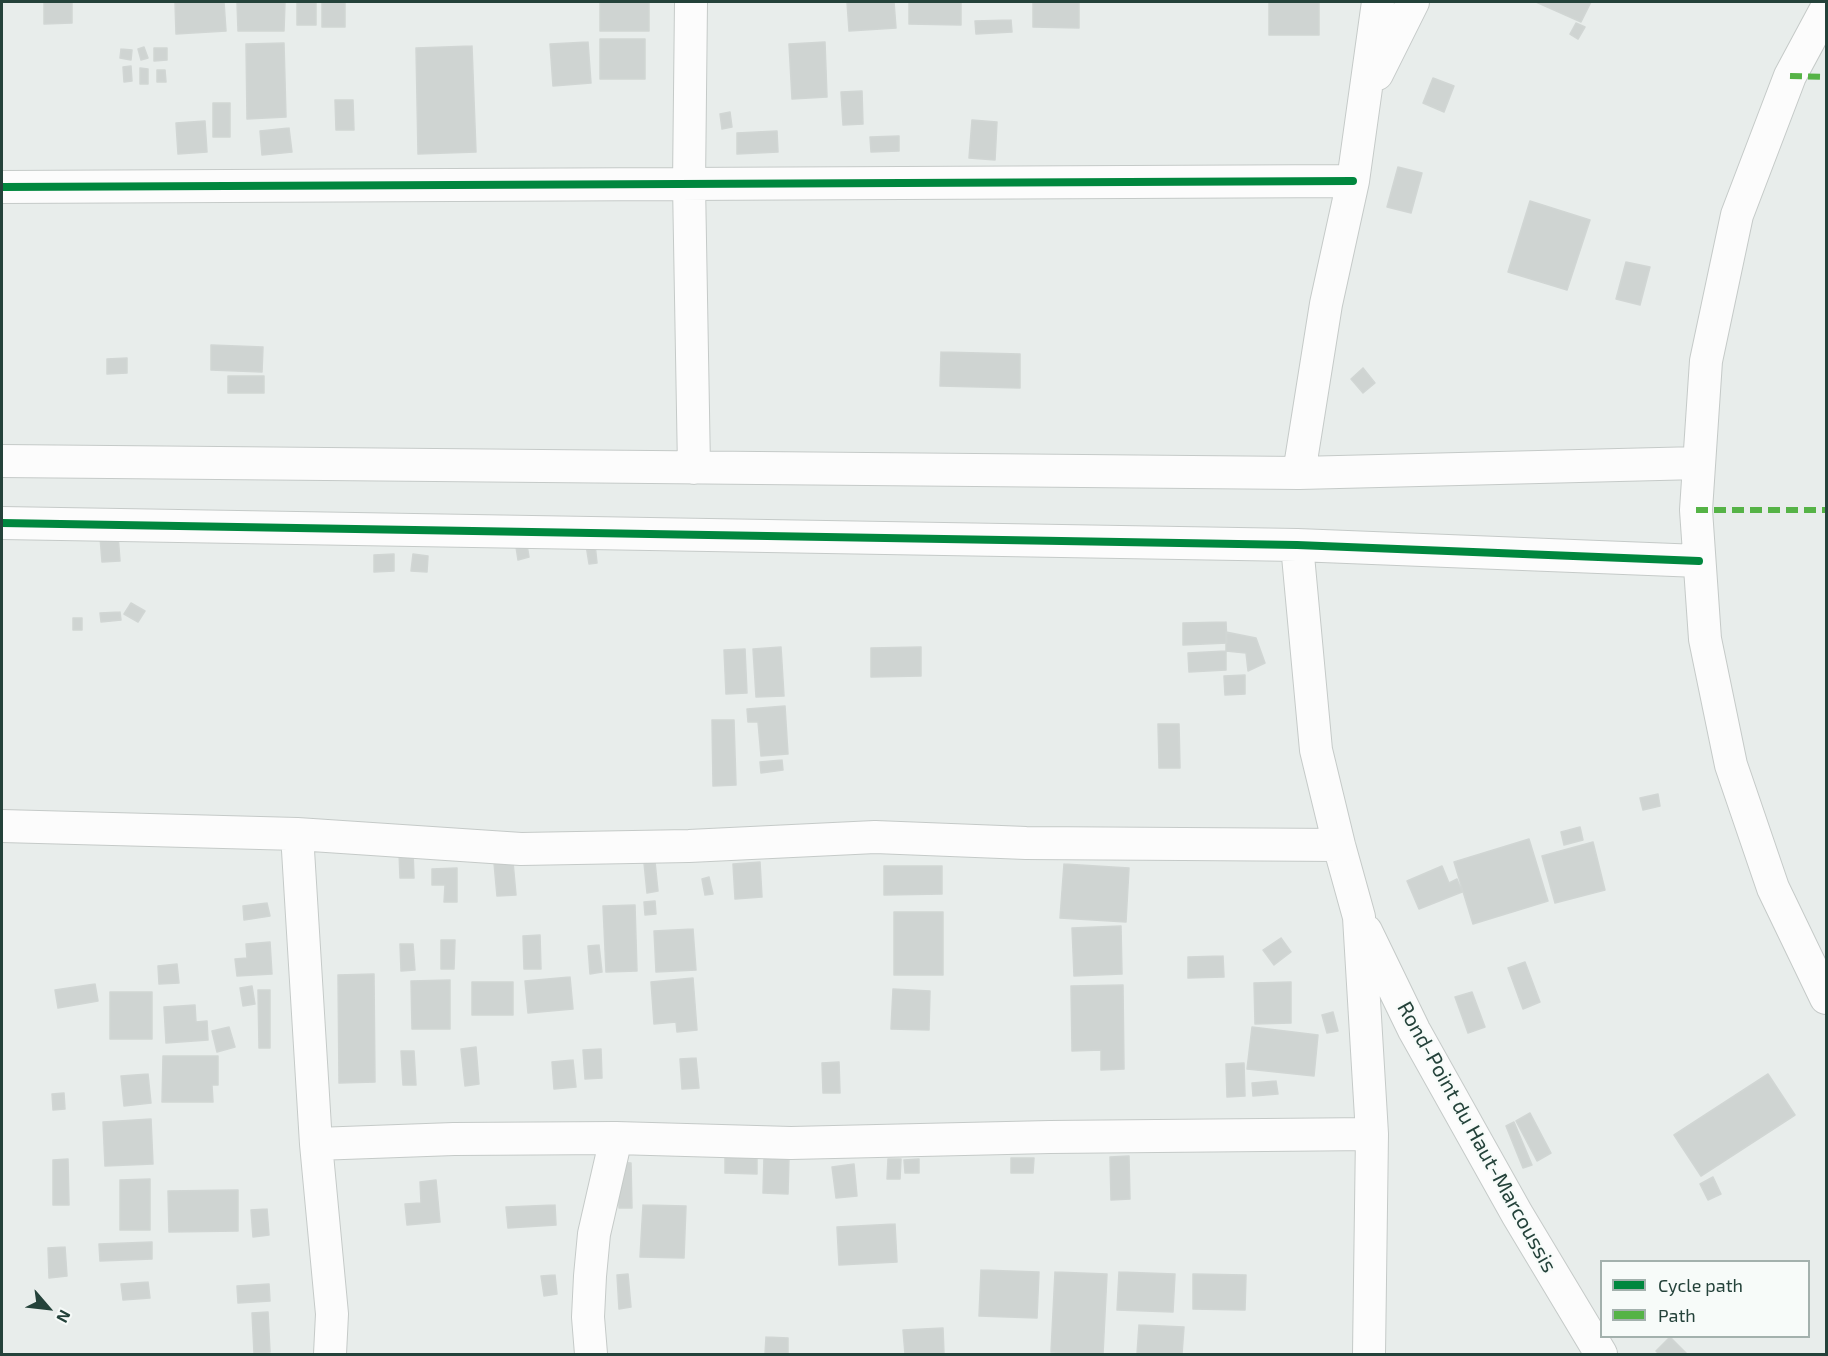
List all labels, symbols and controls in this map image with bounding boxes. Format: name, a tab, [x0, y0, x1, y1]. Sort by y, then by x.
street label: Rond-Point du Haut-Marcoussis	[1392, 997, 1562, 1277]
legend	[1600, 1260, 1810, 1338]
text: Cycle path	[1658, 1274, 1743, 1296]
north arrow	[18, 1278, 78, 1338]
text: Path	[1658, 1304, 1696, 1326]
text: N	[53, 1307, 75, 1326]

